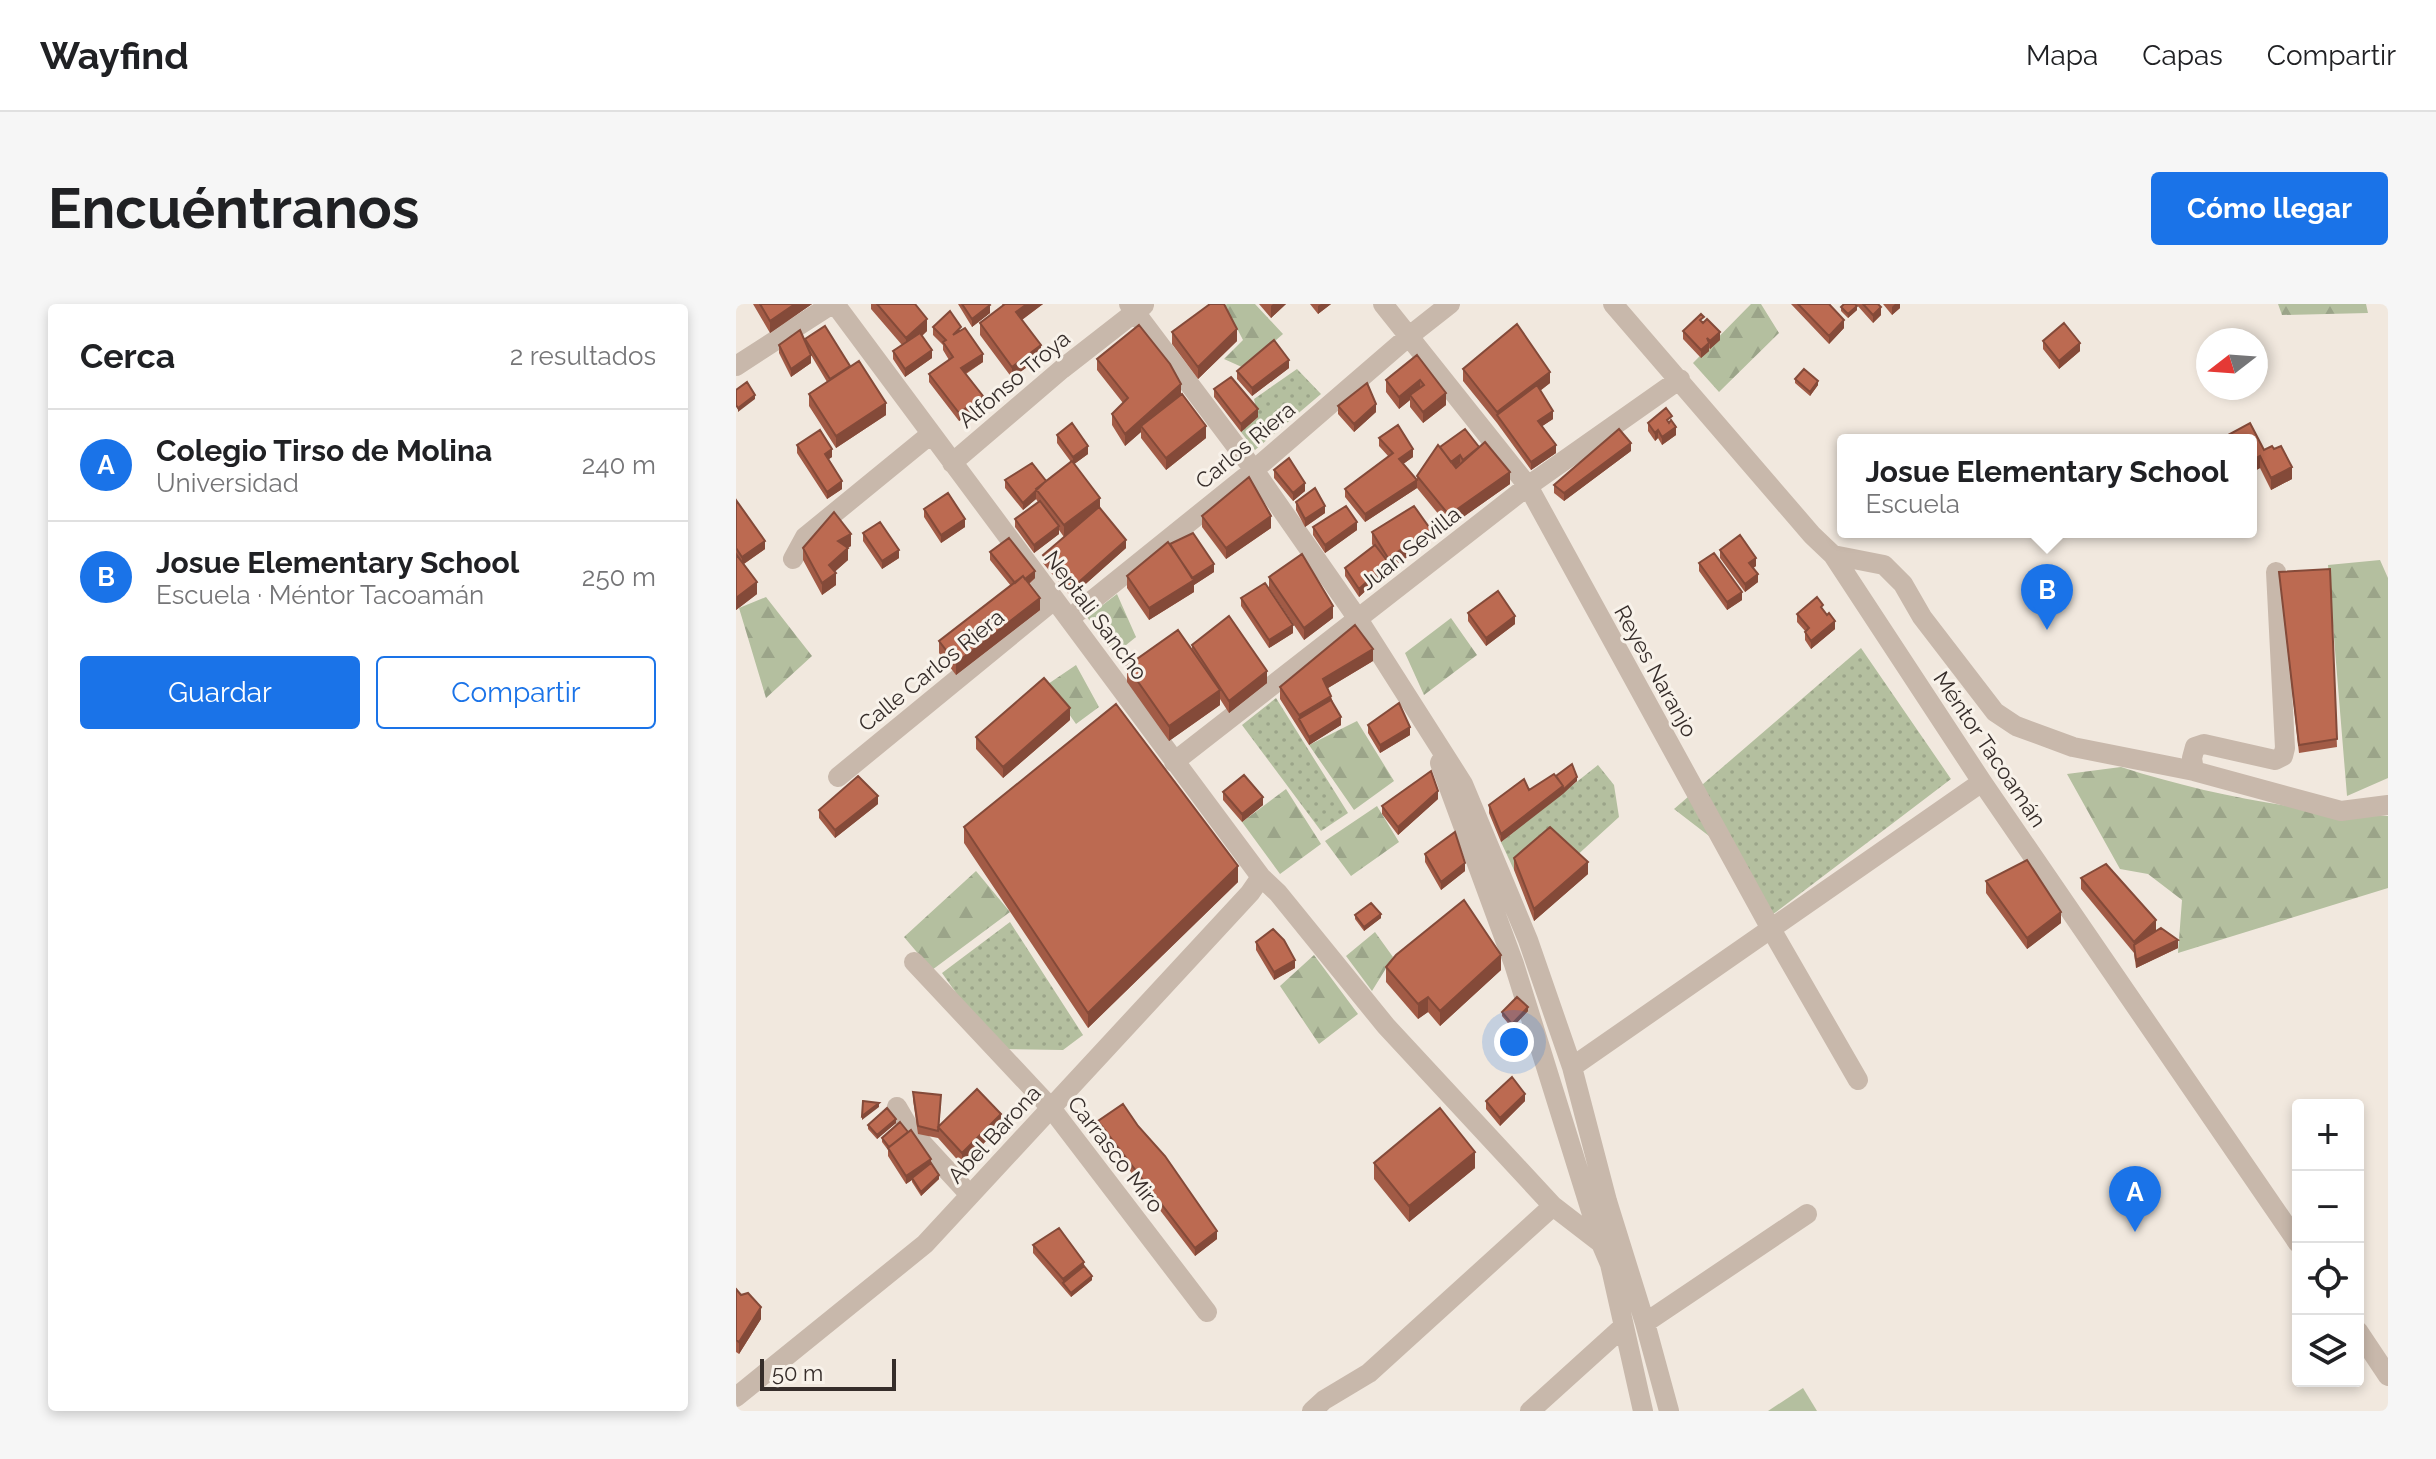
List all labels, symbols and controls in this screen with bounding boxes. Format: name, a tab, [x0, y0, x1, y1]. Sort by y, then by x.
text: Wayfind	[40, 33, 189, 78]
text: Mapa	[2026, 39, 2098, 72]
text: Capas	[2142, 39, 2223, 72]
text: Compartir	[2267, 39, 2396, 72]
button: Cómo llegar	[2151, 172, 2388, 245]
text: Encuéntranos	[48, 175, 419, 241]
street label: Alfonso Troya	[953, 325, 1075, 433]
north arrow	[2196, 328, 2268, 400]
text: Cerca	[80, 336, 175, 376]
text: 2 resultados	[510, 341, 656, 371]
street label: Carlos Riera	[1190, 396, 1300, 494]
text: Colegio Tirso de Molina	[156, 433, 492, 468]
popup	[1837, 434, 2257, 538]
text: A	[97, 450, 115, 480]
text: 240 m	[582, 450, 656, 480]
text: Josue Elementary School	[1865, 454, 2229, 489]
text: Universidad	[156, 468, 299, 498]
text: Escuela	[1865, 489, 1960, 519]
street label: Juan Sevilla	[1355, 501, 1465, 595]
text: Josue Elementary School	[156, 545, 519, 580]
street label: Neptali Sancho	[1039, 545, 1153, 685]
text: B	[97, 562, 115, 592]
text: 250 m	[582, 562, 656, 592]
pin: B	[2021, 564, 2073, 630]
text: Escuela · Méntor Tacoamán	[156, 580, 484, 610]
street label: Reyes Naranjo	[1609, 601, 1703, 741]
street label: Calle Carlos Riera	[853, 603, 1009, 737]
button: Guardar	[80, 656, 360, 729]
button: Compartir	[376, 656, 656, 729]
street label: Méntor Tacoamán	[1928, 666, 2052, 832]
your location	[1494, 1022, 1534, 1062]
street label: Abel Barona	[942, 1080, 1046, 1188]
street label: Carrasco Miro	[1063, 1091, 1169, 1217]
map controls	[2292, 1099, 2364, 1387]
button: +	[2292, 1099, 2364, 1171]
pin: A	[2109, 1166, 2161, 1232]
button: −	[2292, 1171, 2364, 1243]
button: locate	[2292, 1243, 2364, 1315]
button: layers	[2292, 1315, 2364, 1387]
scale bar	[760, 1355, 896, 1391]
text: 50 m	[772, 1360, 823, 1386]

